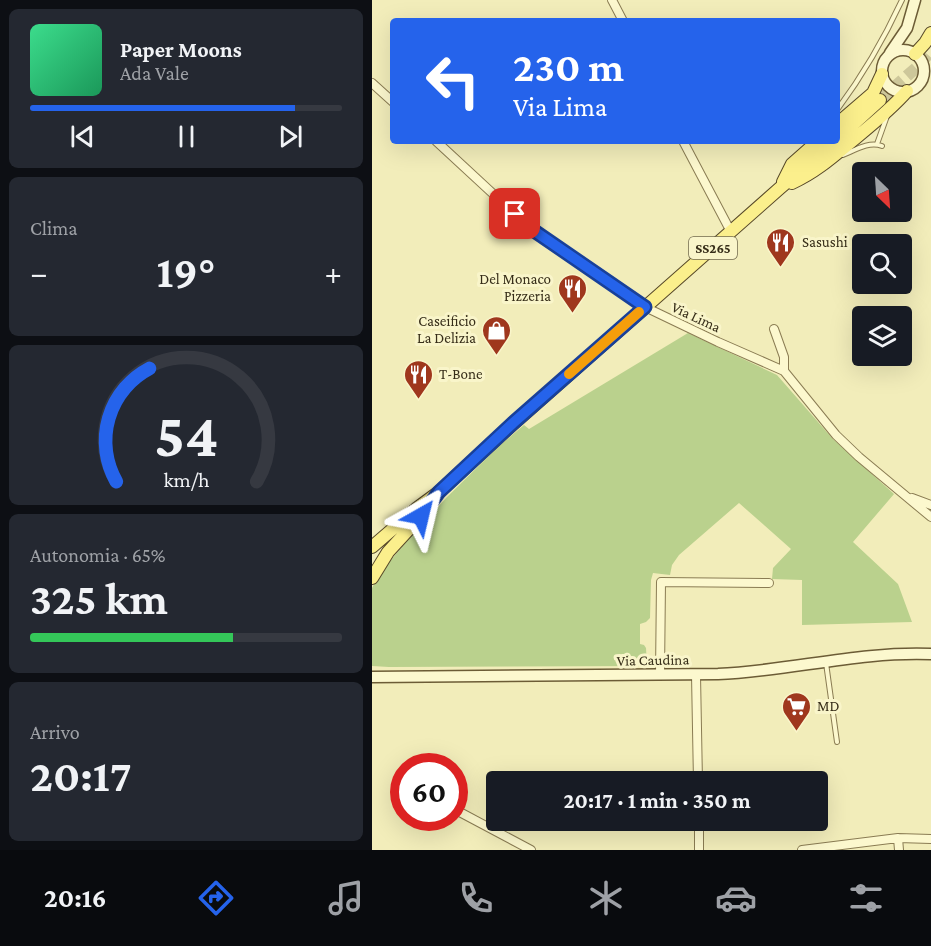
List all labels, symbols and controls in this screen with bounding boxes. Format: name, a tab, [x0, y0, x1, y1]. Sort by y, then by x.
text: Paper Moons	[120, 37, 242, 62]
icon: left	[414, 42, 492, 120]
text: 230 m	[513, 43, 624, 90]
text: Ada Vale	[120, 62, 189, 84]
text: Via Lima	[513, 92, 607, 122]
icon: previous	[66, 120, 99, 153]
icon: pause	[170, 120, 203, 153]
icon: next	[274, 120, 307, 153]
north arrow	[852, 162, 912, 222]
map controls	[852, 162, 912, 366]
pin	[489, 188, 540, 239]
icon: arrive	[498, 197, 531, 230]
text: Clima	[30, 217, 78, 239]
restaurant icon: Sasushi	[765, 226, 797, 268]
place label: Sasushi	[802, 234, 848, 250]
button: search	[852, 234, 912, 294]
road number: SS265	[689, 237, 737, 259]
text: 19°	[157, 247, 215, 297]
text: −	[30, 254, 47, 291]
text: +	[325, 254, 342, 291]
place label: Del Monaco Pizzeria	[479, 271, 551, 304]
restaurant icon: Del Monaco Pizzeria	[556, 272, 588, 314]
street label: Via Lima	[669, 299, 723, 335]
button: layers	[852, 306, 912, 366]
place label: Caseificio La Delizia	[417, 313, 476, 346]
shop icon: Caseificio La Delizia	[481, 314, 513, 356]
restaurant icon: T-Bone	[402, 358, 434, 400]
place label: T-Bone	[439, 366, 483, 382]
text: 54	[154, 400, 218, 469]
text: km/h	[163, 468, 210, 492]
position arrow	[389, 484, 453, 548]
text: Autonomia · 65%	[30, 544, 166, 566]
text: 325 km	[30, 574, 168, 624]
street label: Via Caudina	[617, 651, 689, 669]
supermarket icon: MD	[780, 690, 812, 732]
place label: MD	[817, 698, 839, 714]
text: Arrivo	[30, 721, 80, 743]
text: 20:17	[30, 751, 131, 801]
speed limit sign: 60	[390, 753, 468, 831]
text: 20:17 · 1 min · 350 m	[563, 788, 751, 813]
icon: directions	[195, 877, 237, 919]
icon: music	[325, 877, 367, 919]
icon: phone	[455, 877, 497, 919]
icon: climate	[585, 877, 627, 919]
icon: car	[715, 877, 757, 919]
icon: filters	[845, 877, 887, 919]
text: 20:16	[44, 883, 107, 913]

